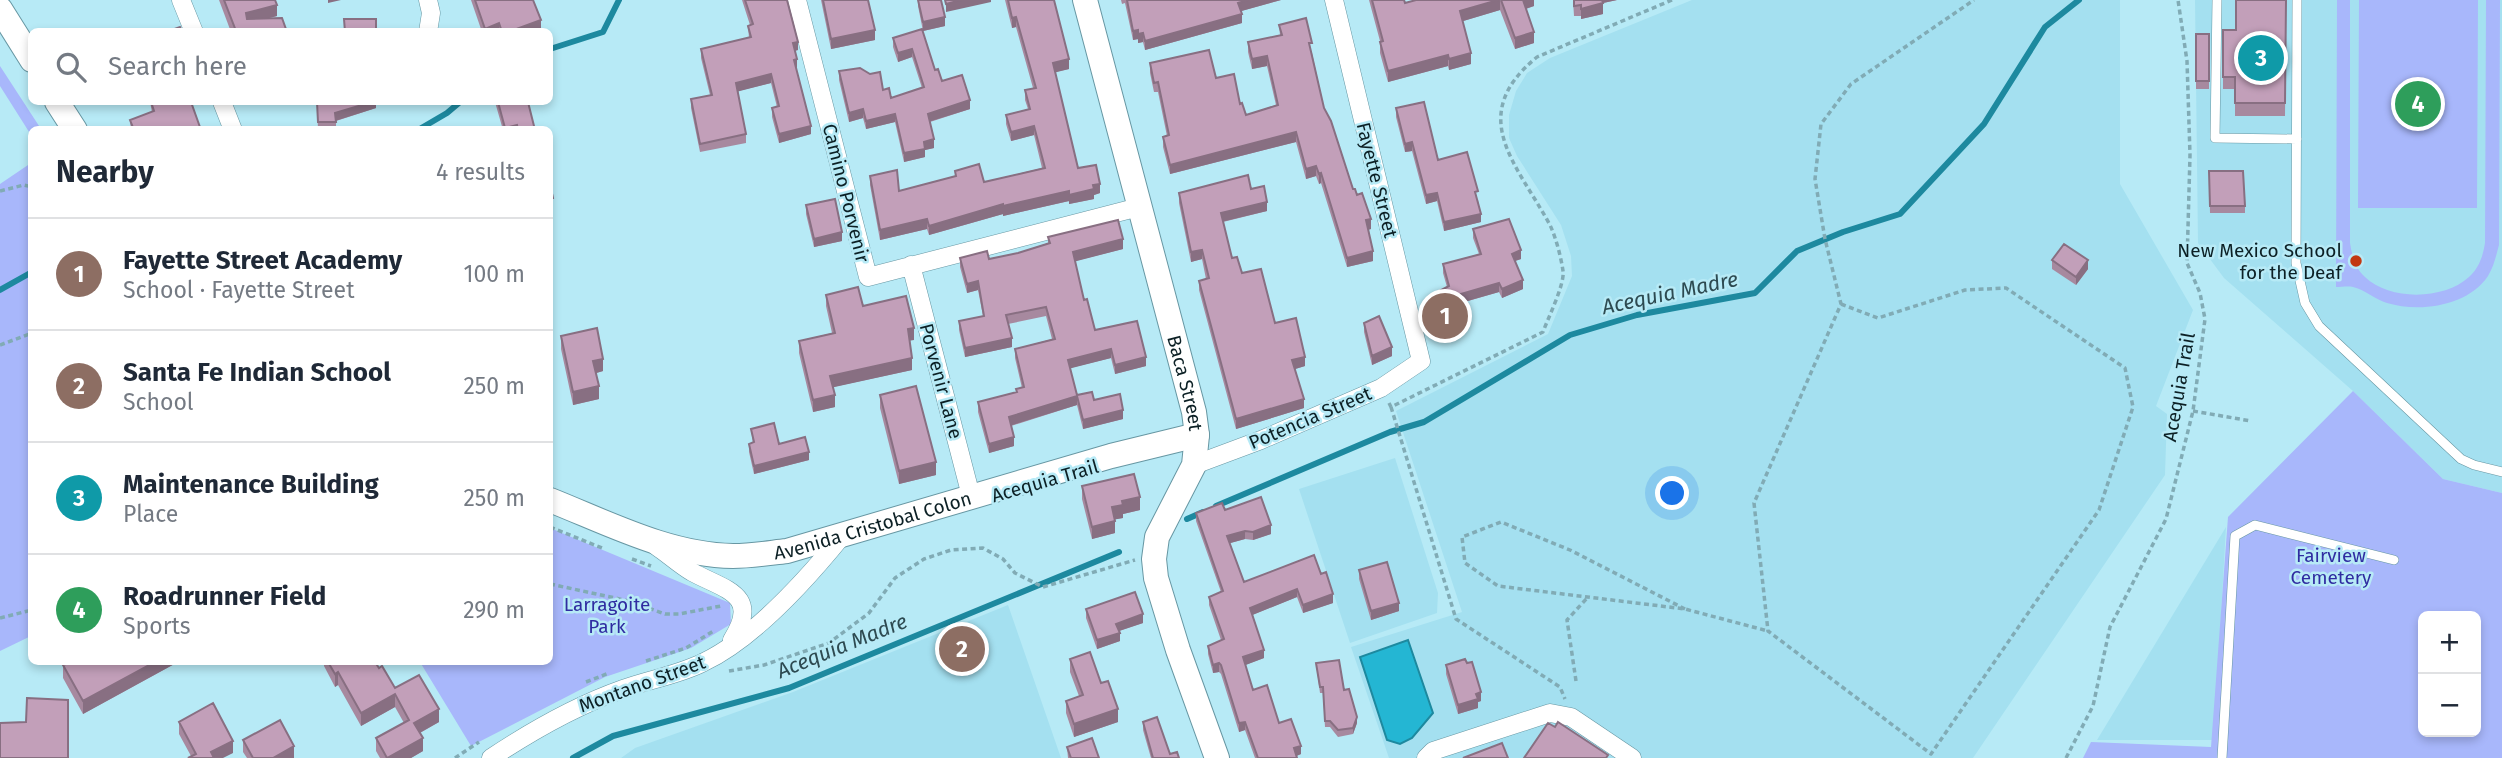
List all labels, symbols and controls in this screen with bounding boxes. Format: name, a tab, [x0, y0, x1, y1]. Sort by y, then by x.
search box	[28, 28, 553, 105]
pin: 3	[2238, 32, 2284, 84]
icon: search	[52, 48, 90, 86]
text: Search here	[108, 51, 247, 82]
pin: 4	[2395, 78, 2441, 130]
street label: Fayette Street	[1352, 120, 1402, 240]
street label: Camino Porvenir	[818, 121, 875, 265]
text: Nearby	[56, 154, 154, 190]
text: 4 results	[436, 158, 525, 186]
place label: New Mexico School for the Deaf	[2177, 239, 2344, 284]
text: Fayette Street Academy	[123, 245, 402, 276]
marker: New Mexico School for the Deaf	[2348, 253, 2364, 269]
text: 1	[74, 260, 84, 288]
text: 100 m	[464, 260, 525, 288]
water label: Acequia Madre	[1599, 266, 1740, 320]
text: School · Fayette Street	[123, 276, 354, 304]
pin: 1	[1422, 290, 1468, 342]
street label: Porvenir Lane	[915, 321, 967, 441]
street label: Acequia Trail	[2158, 330, 2200, 443]
street label: Baca Street	[1163, 333, 1208, 432]
text: Santa Fe Indian School	[123, 357, 391, 388]
text: 2	[73, 372, 85, 400]
text: 250 m	[463, 372, 525, 400]
street label: Potencia Street	[1245, 382, 1375, 454]
text: School	[123, 388, 194, 416]
street label: Acequia Trail	[989, 455, 1102, 507]
text: Maintenance Building	[123, 469, 379, 500]
your location	[1655, 476, 1689, 510]
text: 3	[73, 484, 85, 512]
text: 250 m	[463, 484, 525, 512]
street label: Avenida Cristobal Colon	[773, 486, 974, 564]
text: Place	[123, 500, 178, 528]
park label: Fairview Cemetery	[2291, 544, 2372, 589]
text: Roadrunner Field	[123, 581, 326, 612]
park label: Larragoite Park	[564, 593, 650, 638]
text: 4	[73, 596, 86, 624]
text: 290 m	[463, 596, 525, 624]
water label: Acequia Madre	[772, 608, 911, 684]
map controls	[2418, 611, 2481, 737]
button: +	[2418, 611, 2481, 674]
text: Sports	[123, 612, 191, 640]
pin: 2	[939, 623, 985, 675]
street label: Montano Street	[576, 650, 708, 718]
button: −	[2418, 674, 2481, 737]

